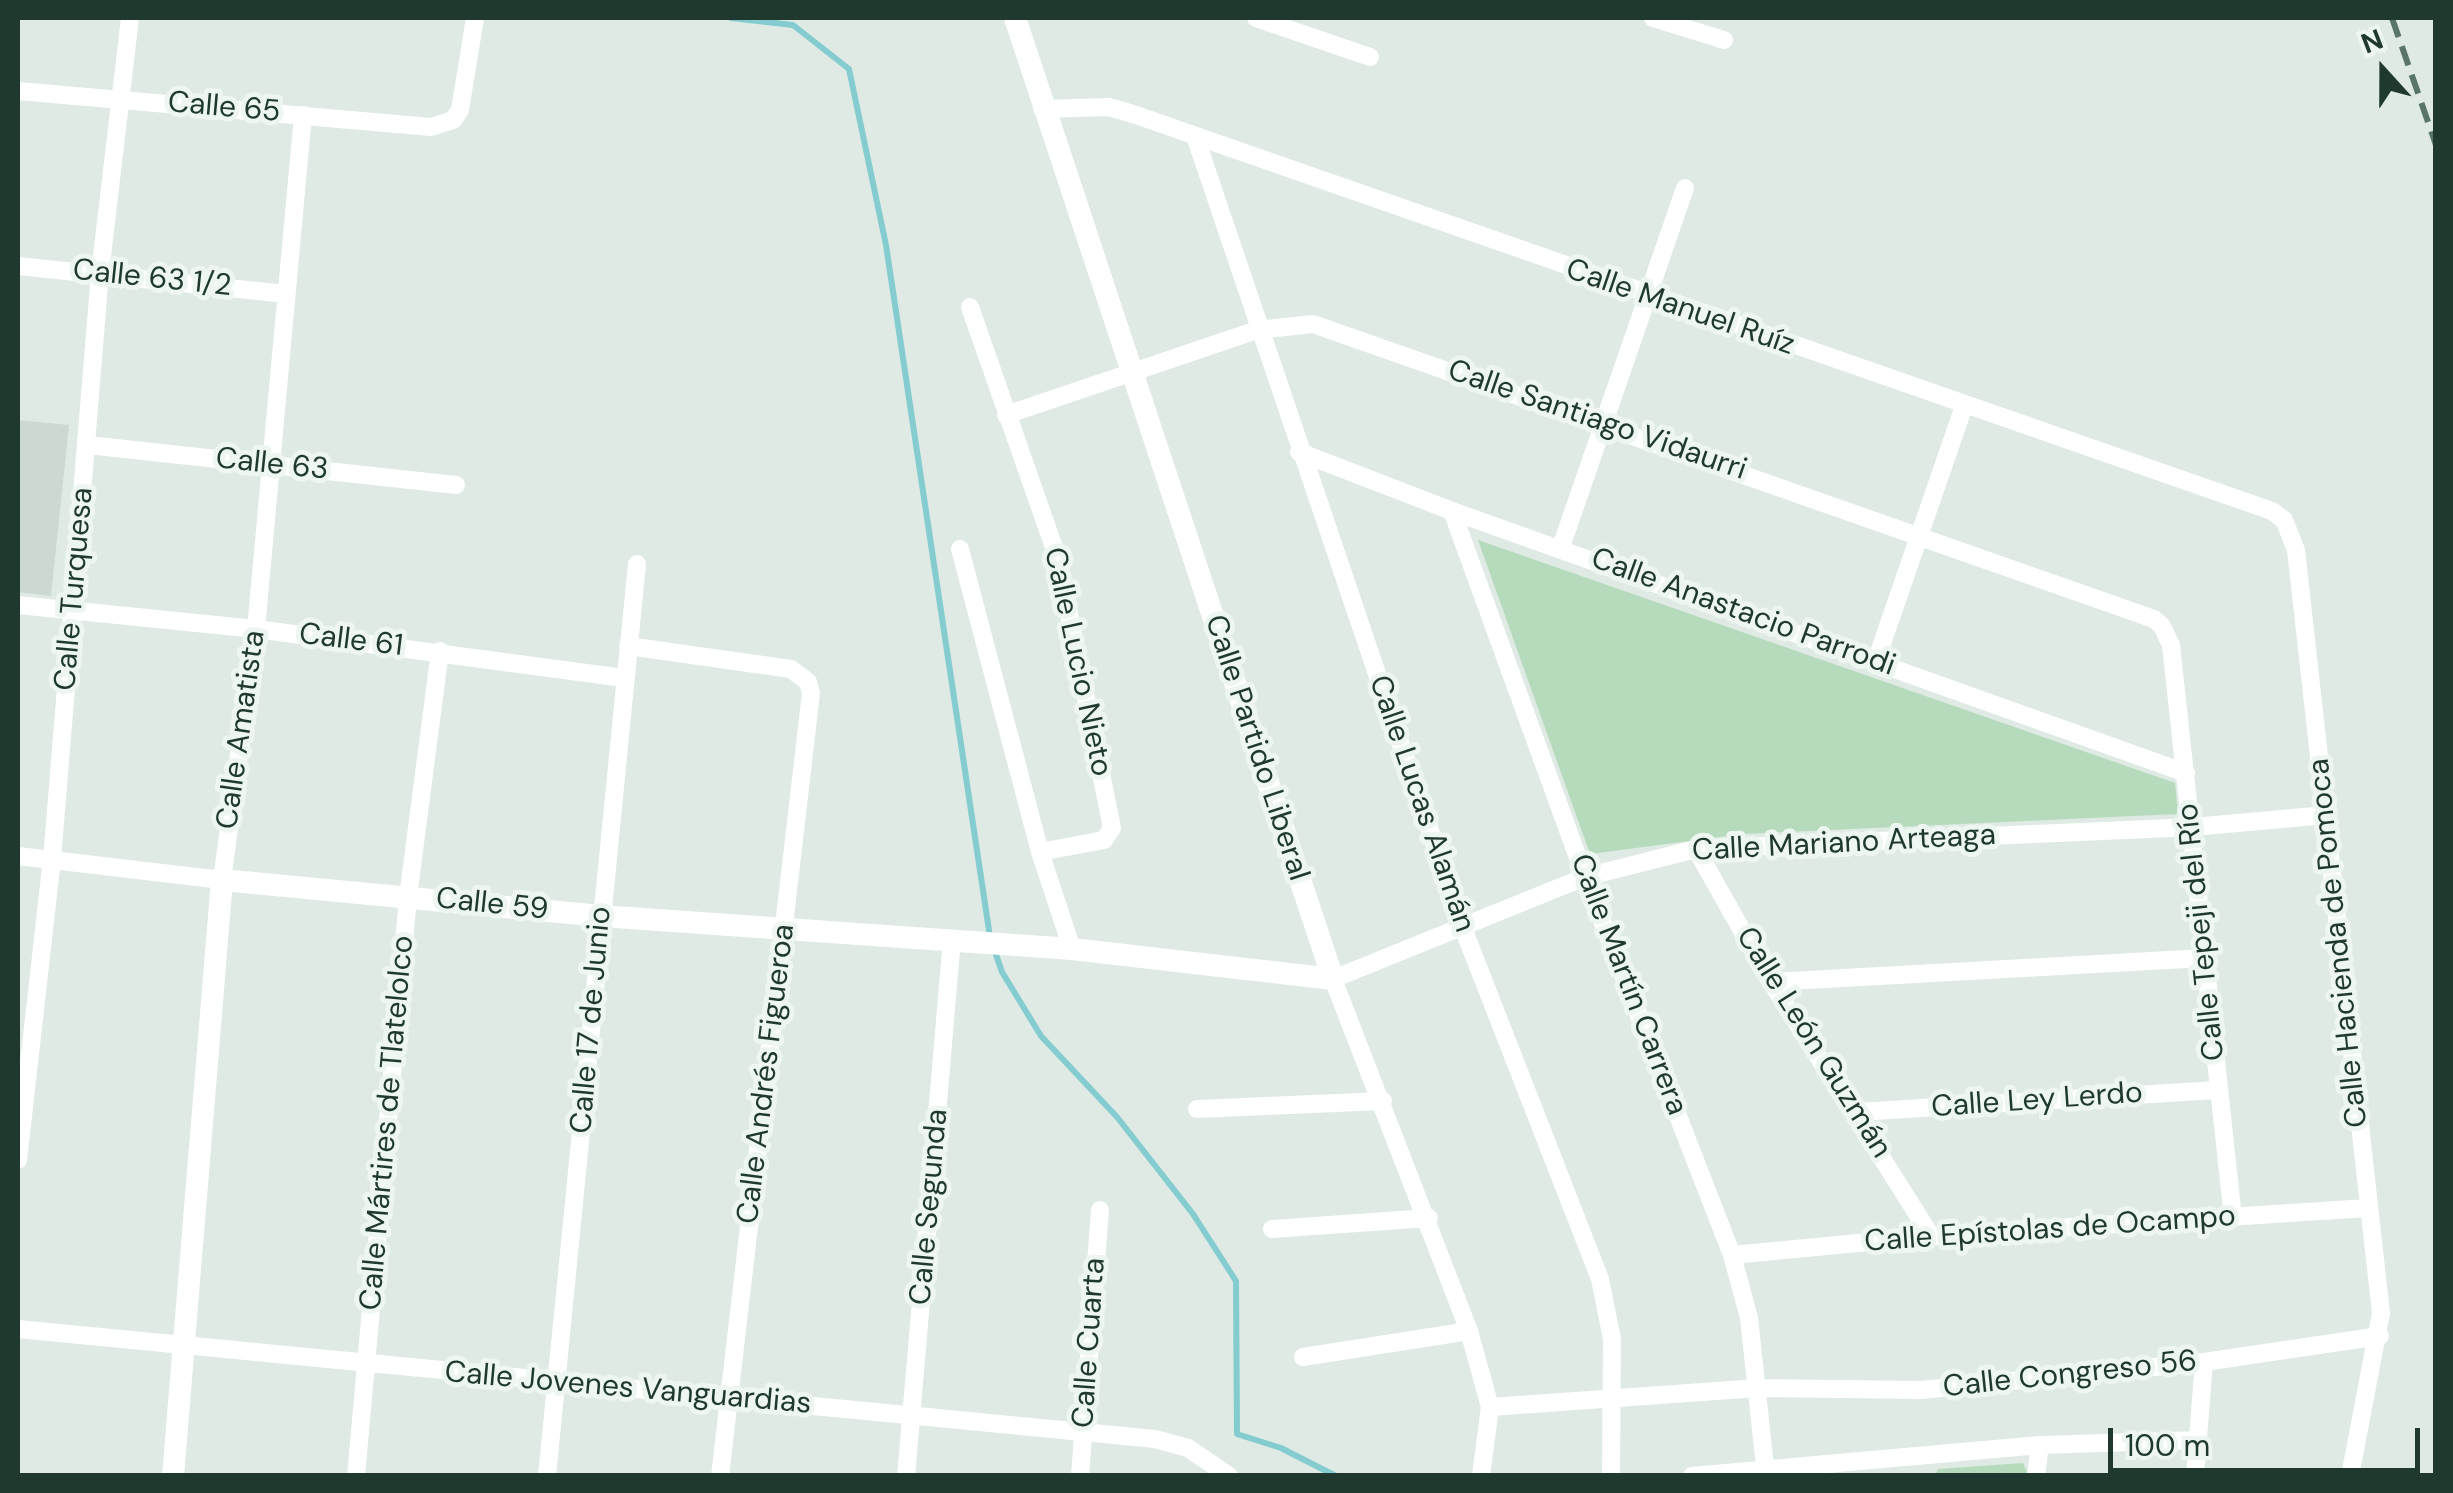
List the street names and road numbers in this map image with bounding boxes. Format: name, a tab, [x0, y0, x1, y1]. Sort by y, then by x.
street label: Calle 65	[166, 85, 282, 131]
street label: Calle Manuel Ruíz	[1561, 252, 1799, 364]
street label: Calle 63 1/2	[71, 253, 233, 305]
street label: Calle Santiago Vidaurri	[1443, 353, 1751, 489]
street label: Calle 63	[214, 441, 330, 489]
street label: Calle Turquesa	[48, 486, 102, 692]
street label: Calle Anastacio Parrodi	[1586, 541, 1900, 685]
street label: Calle Lucio Nieto	[1035, 544, 1119, 780]
street label: Calle Partido Liberal	[1196, 611, 1316, 885]
street label: Calle 61	[297, 617, 405, 665]
street label: Calle Amatista	[210, 628, 274, 832]
street label: Calle Lucas Alamán	[1360, 671, 1482, 937]
street label: Calle Hacienda de Pomoca	[2302, 757, 2376, 1129]
street label: Calle Tepeji del Río	[2171, 802, 2233, 1062]
street label: Calle Mariano Arteaga	[1691, 818, 1997, 870]
street label: Calle Martín Carrera	[1562, 850, 1694, 1120]
street label: Calle 59	[434, 881, 550, 929]
street label: Calle 17 de Junio	[564, 905, 620, 1135]
street label: Calle León Guzmán	[1727, 921, 1899, 1165]
street label: Calle Andrés Figueroa	[731, 922, 803, 1226]
street label: Calle Mártires de Tlatelolco	[354, 934, 422, 1312]
street label: Calle Ley Lerdo	[1930, 1076, 2144, 1126]
street label: Calle Segunda	[903, 1107, 957, 1307]
street label: Calle Epístolas de Ocampo	[1863, 1199, 2237, 1261]
street label: Calle Cuarta	[1066, 1257, 1114, 1429]
street label: Calle Congreso 56	[1941, 1344, 2199, 1406]
street label: Calle Jovenes Vanguardias	[443, 1355, 813, 1423]

